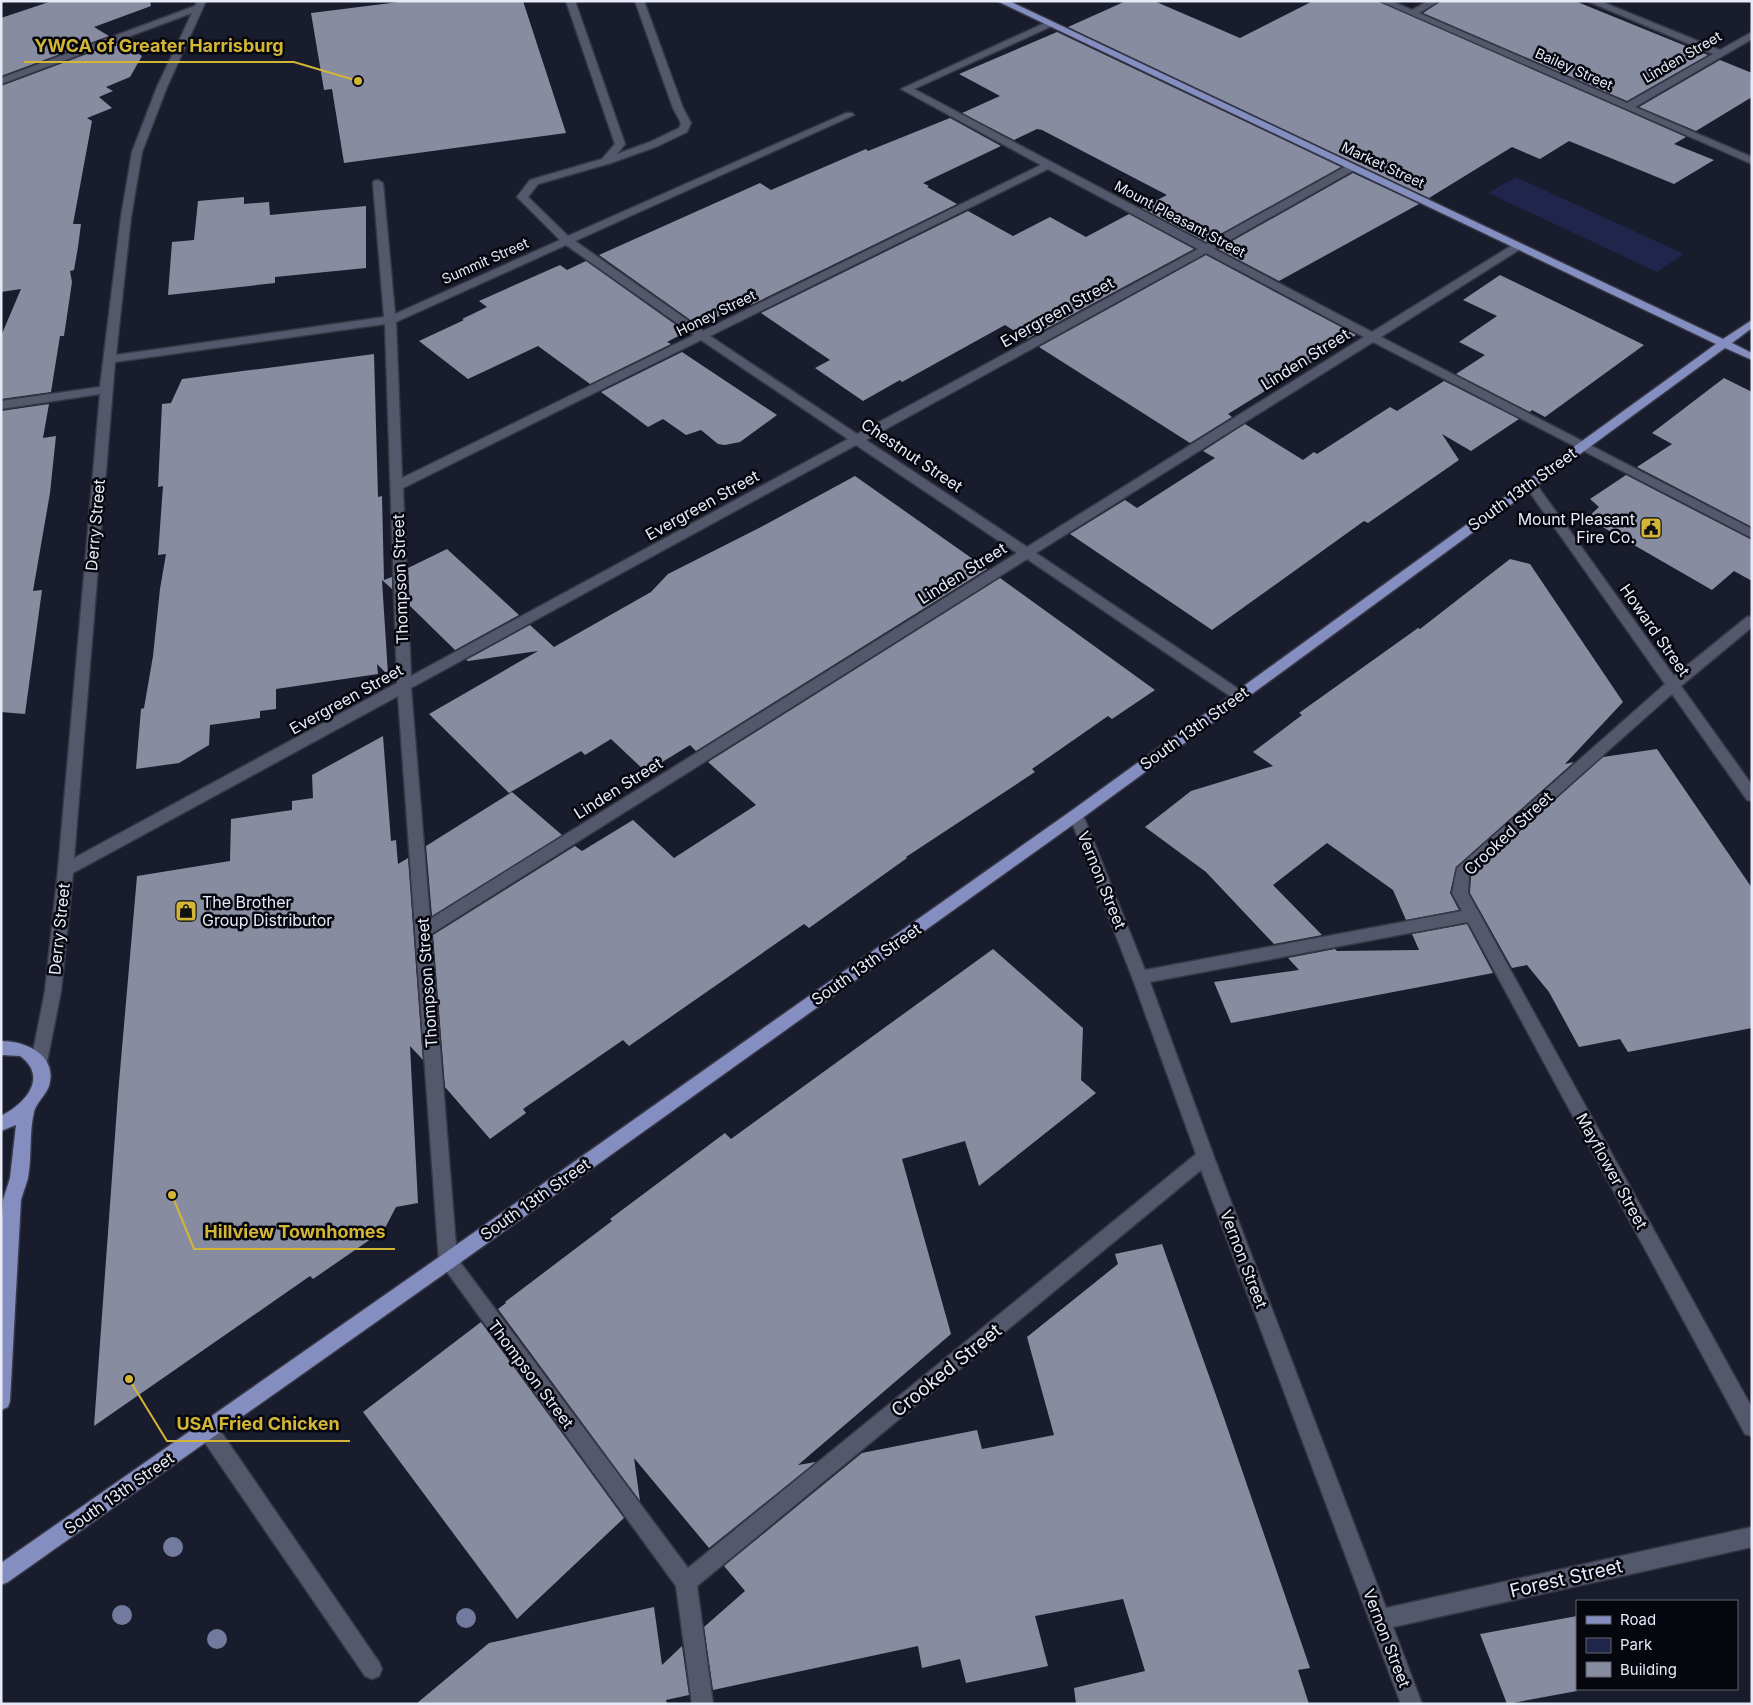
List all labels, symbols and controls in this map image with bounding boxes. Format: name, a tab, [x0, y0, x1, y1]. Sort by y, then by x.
street label: Linden Street	[1639, 27, 1724, 86]
callout: YWCA of Greater Harrisburg	[24, 29, 294, 62]
text: YWCA of Greater Harrisburg	[34, 35, 284, 56]
street label: Bailey Street	[1533, 44, 1616, 93]
street label: Market Street	[1339, 138, 1428, 191]
street label: Mount Pleasant Street	[1112, 177, 1249, 261]
street label: Summit Street	[439, 234, 531, 287]
street label: Evergreen Street	[997, 273, 1117, 351]
street label: Honey Street	[673, 286, 759, 339]
street label: Linden Street	[1257, 324, 1353, 394]
street label: Chestnut Street	[858, 414, 966, 496]
street label: South 13th Street	[1464, 443, 1580, 535]
street label: Evergreen Street	[642, 466, 762, 544]
street label: Derry Street	[81, 478, 109, 572]
place label: Mount Pleasant Fire Co.	[1518, 509, 1635, 547]
street label: Thompson Street	[388, 514, 412, 644]
public building icon: Mount Pleasant Fire Co.	[1639, 516, 1663, 540]
street label: Linden Street	[914, 538, 1010, 608]
street label: Howard Street	[1616, 580, 1694, 680]
street label: Evergreen Street	[286, 660, 406, 738]
street label: South 13th Street	[1136, 682, 1252, 774]
street label: Linden Street	[570, 753, 666, 823]
street label: Crooked Street	[1460, 787, 1556, 879]
street label: Vernon Street	[1073, 828, 1131, 932]
street label: Derry Street	[44, 882, 74, 976]
place label: The Brother Group Distributor	[202, 892, 332, 930]
shop icon: The Brother Group Distributor	[174, 899, 198, 923]
street label: Thompson Street	[412, 917, 442, 1049]
street label: South 13th Street	[807, 919, 925, 1009]
street label: Mayflower Street	[1572, 1110, 1652, 1232]
street label: South 13th Street	[476, 1154, 594, 1244]
street label: Vernon Street	[1216, 1207, 1272, 1311]
callout: Hillview Townhomes	[194, 1216, 395, 1249]
text: Hillview Townhomes	[204, 1221, 386, 1242]
street label: Thompson Street	[484, 1316, 578, 1432]
street label: Crooked Street	[887, 1319, 1006, 1422]
callout: USA Fried Chicken	[167, 1408, 350, 1441]
text: USA Fried Chicken	[176, 1413, 340, 1434]
street label: South 13th Street	[60, 1448, 178, 1538]
street label: Forest Street	[1508, 1554, 1625, 1603]
street label: Vernon Street	[1359, 1586, 1415, 1690]
legend	[1576, 1600, 1738, 1690]
text: Road	[1620, 1610, 1656, 1629]
text: Park	[1620, 1635, 1653, 1654]
text: Building	[1620, 1660, 1677, 1679]

